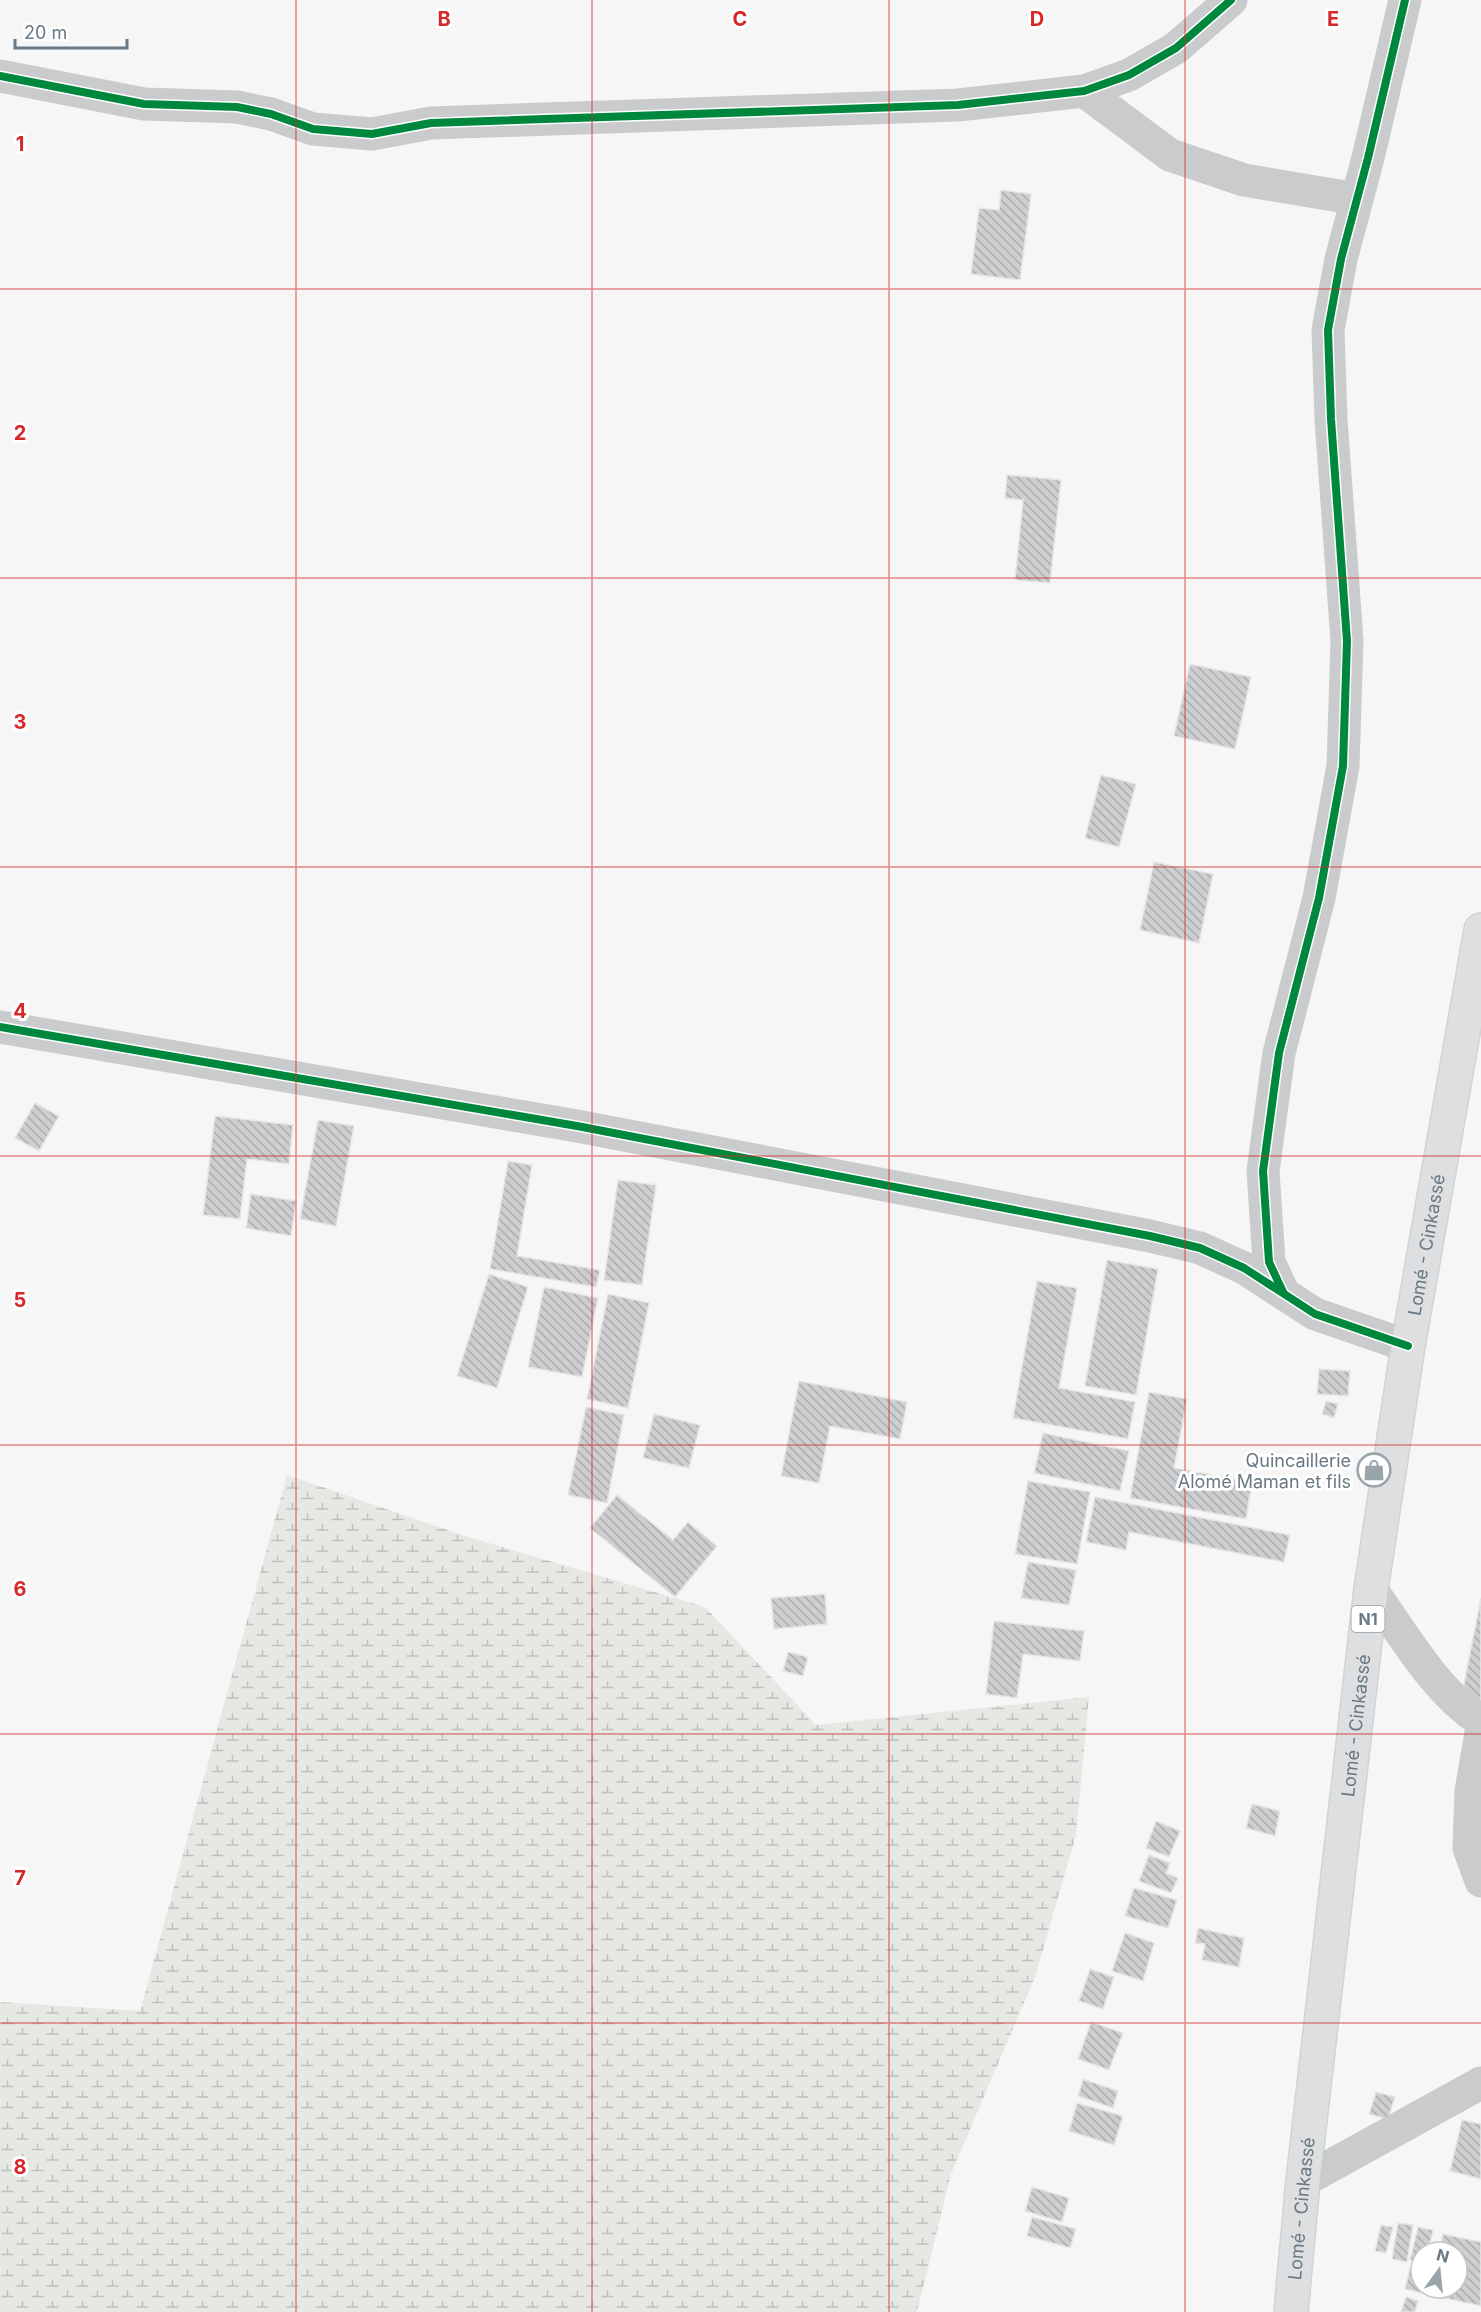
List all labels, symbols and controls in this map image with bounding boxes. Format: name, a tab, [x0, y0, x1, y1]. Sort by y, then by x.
text: B	[437, 7, 451, 31]
text: C	[733, 7, 747, 31]
text: D	[1030, 7, 1044, 31]
text: E	[1327, 7, 1339, 31]
scale bar	[15, 12, 128, 50]
text: 20 m	[24, 22, 67, 43]
text: 1	[16, 132, 24, 156]
text: 2	[14, 421, 26, 445]
text: 3	[14, 710, 26, 734]
text: 4	[13, 999, 27, 1023]
street label: Lomé - Cinkassé	[1403, 1172, 1448, 1317]
text: 5	[14, 1288, 26, 1312]
place label: Quincaillerie Alomé Maman et fils	[1178, 1450, 1351, 1492]
shop icon: Quincaillerie Alomé Maman et fils	[1356, 1452, 1392, 1488]
text: 6	[14, 1577, 27, 1601]
road number: N1	[1352, 1606, 1384, 1632]
street label: Lomé - Cinkassé	[1337, 1653, 1374, 1798]
text: 7	[14, 1866, 26, 1890]
street label: Lomé - Cinkassé	[1283, 2136, 1318, 2281]
text: 8	[13, 2155, 27, 2179]
north arrow	[1409, 2240, 1469, 2300]
text: N	[1434, 2244, 1451, 2267]

